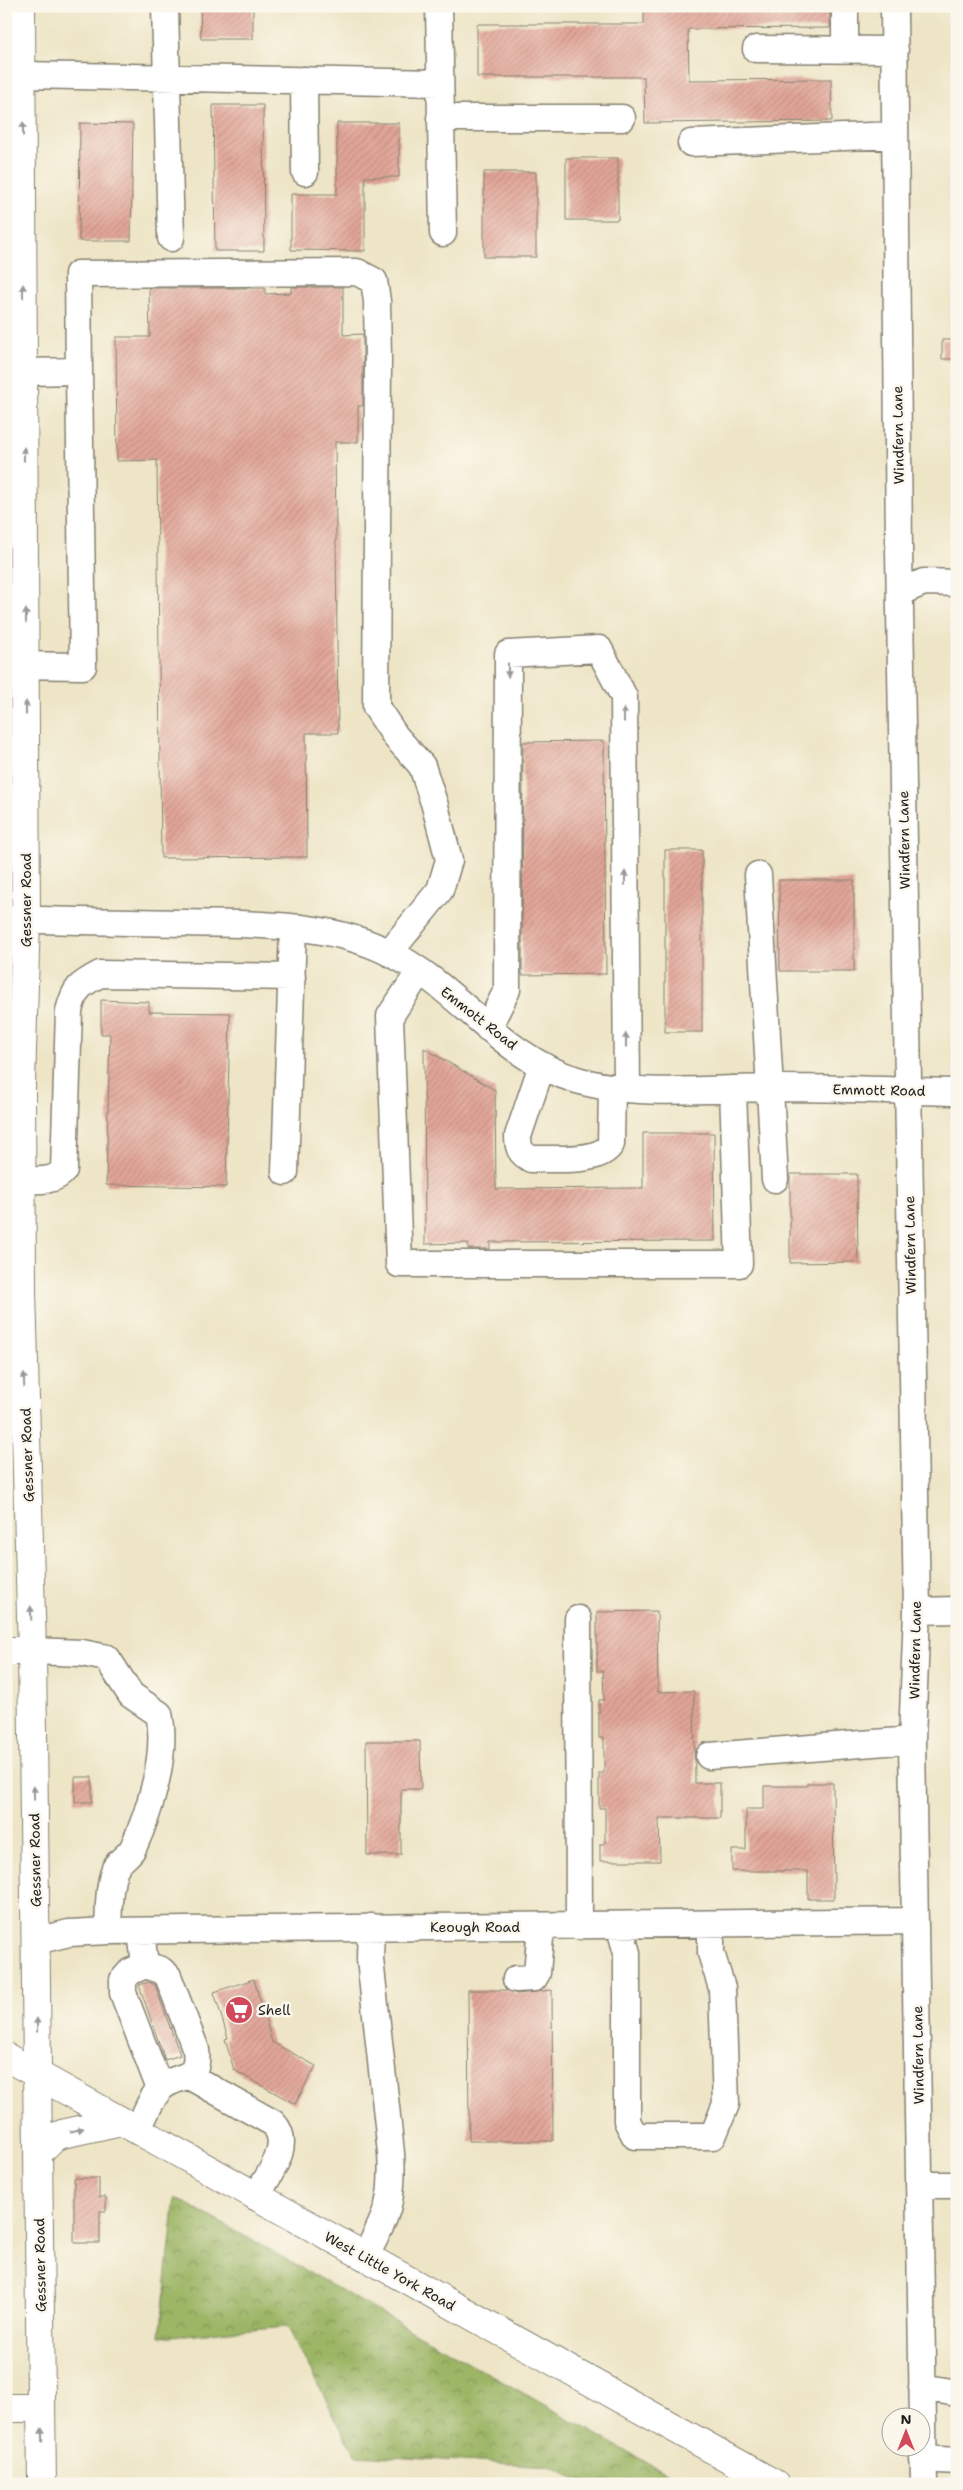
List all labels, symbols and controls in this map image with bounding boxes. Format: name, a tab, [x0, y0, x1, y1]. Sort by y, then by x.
one-way arrow	[18, 120, 26, 136]
one-way arrow	[19, 283, 27, 299]
street label: Windfern Lane	[888, 385, 908, 485]
one-way arrow	[20, 445, 28, 461]
one-way arrow	[22, 608, 30, 624]
one-way arrow	[504, 663, 512, 679]
one-way arrow	[22, 700, 30, 716]
one-way arrow	[620, 707, 628, 723]
street label: Windfern Lane	[894, 790, 914, 890]
street label: Gessner Road	[17, 853, 35, 947]
one-way arrow	[621, 869, 629, 885]
street label: Emmott Road	[437, 982, 521, 1054]
one-way arrow	[622, 1032, 630, 1048]
street label: Emmott Road	[832, 1080, 926, 1100]
street label: Windfern Lane	[900, 1195, 920, 1295]
one-way arrow	[20, 1372, 28, 1388]
street label: Gessner Road	[16, 1407, 38, 1502]
street label: Windfern Lane	[905, 1600, 925, 1700]
one-way arrow	[27, 1605, 35, 1621]
one-way arrow	[30, 1784, 38, 1800]
street label: Gessner Road	[25, 1813, 45, 1907]
street label: Keough Road	[430, 1918, 520, 1936]
supermarket icon: Shell	[224, 1995, 254, 2025]
place label: Shell	[258, 2001, 291, 2019]
street label: Windfern Lane	[908, 2005, 928, 2105]
one-way arrow	[33, 2017, 41, 2033]
one-way arrow	[69, 2126, 84, 2134]
street label: Gessner Road	[30, 2218, 50, 2312]
street label: West Little York Road	[321, 2227, 459, 2315]
north arrow	[880, 2408, 930, 2458]
text: N	[900, 2410, 912, 2428]
one-way arrow	[38, 2427, 46, 2443]

